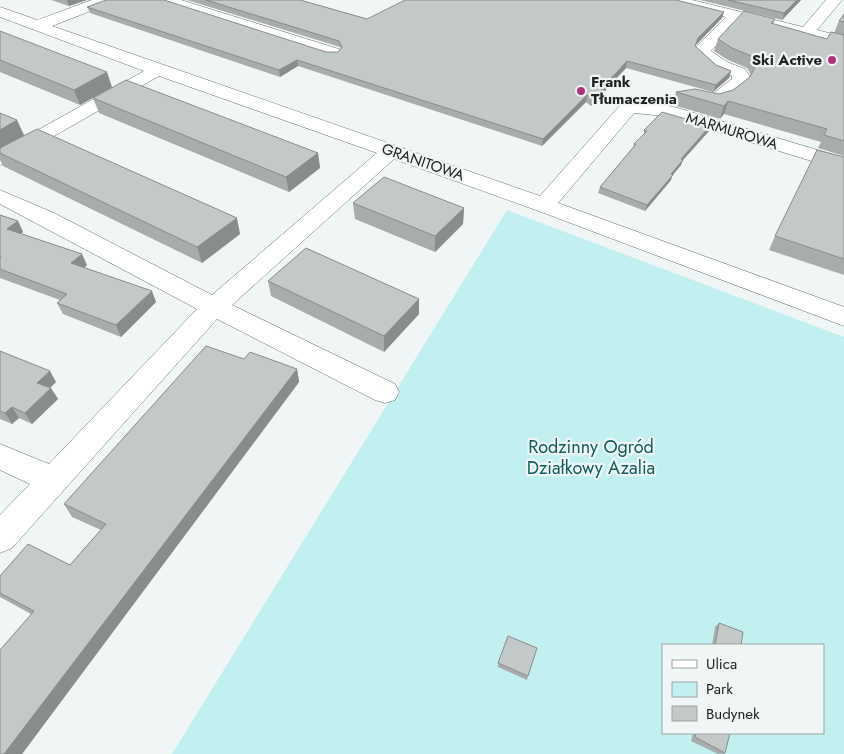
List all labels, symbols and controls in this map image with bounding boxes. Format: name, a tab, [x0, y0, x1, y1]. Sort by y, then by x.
place label: Ski Active	[752, 49, 822, 71]
marker: Ski Active	[826, 54, 838, 66]
place label: Frank Tłumaczenia	[591, 71, 677, 110]
marker: Frank Tłumaczenia	[575, 85, 587, 97]
street label: MARMUROWA	[683, 107, 781, 155]
street label: GRANITOWA	[379, 138, 467, 186]
park label: Rodzinny Ogród Działkowy Azalia	[527, 434, 655, 481]
legend	[662, 644, 824, 734]
text: Ulica	[706, 653, 737, 675]
text: Park	[706, 678, 733, 700]
text: Budynek	[706, 703, 760, 725]

